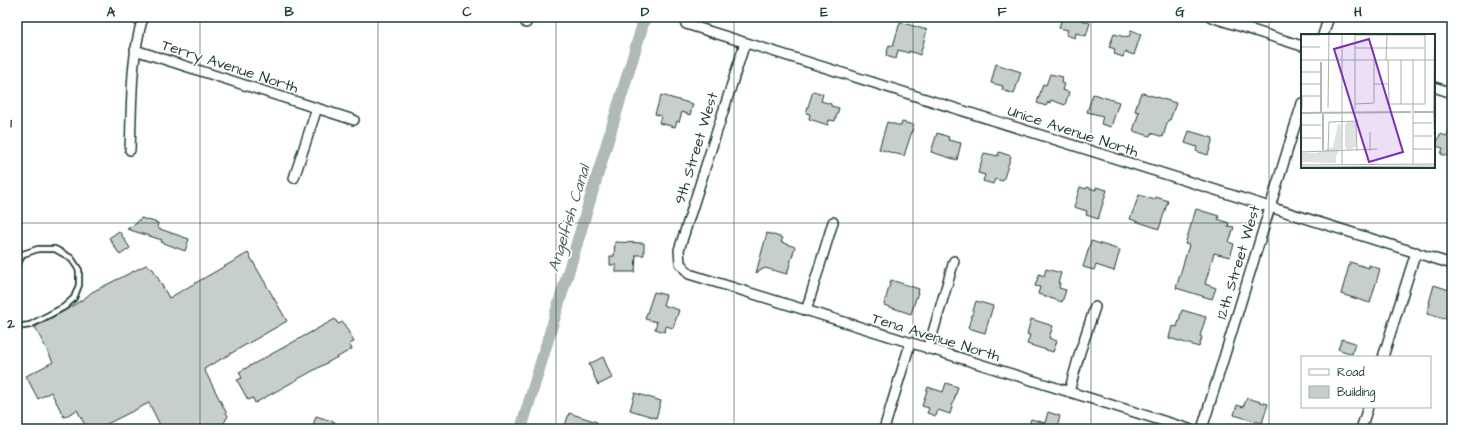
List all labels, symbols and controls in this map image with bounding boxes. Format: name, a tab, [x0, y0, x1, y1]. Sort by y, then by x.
text: A	[107, 3, 116, 21]
text: B	[284, 3, 294, 21]
text: C	[462, 3, 472, 21]
text: D	[641, 3, 650, 21]
text: E	[820, 3, 828, 21]
text: F	[997, 3, 1007, 21]
text: G	[1175, 3, 1185, 21]
text: H	[1354, 3, 1362, 21]
street label: Terry Avenue North	[158, 34, 301, 100]
inset map	[1301, 34, 1435, 168]
street label: 9th Street West	[669, 90, 723, 207]
street label: Unice Avenue North	[1005, 100, 1141, 163]
text: 1	[10, 114, 12, 132]
water label: Angelfish Canal	[542, 160, 597, 274]
street label: 12th Street West	[1211, 203, 1266, 322]
street label: Tena Avenue North	[869, 308, 1003, 367]
text: 2	[6, 315, 15, 333]
legend	[1301, 356, 1431, 408]
text: Road	[1337, 364, 1365, 381]
text: Building	[1337, 384, 1375, 402]

